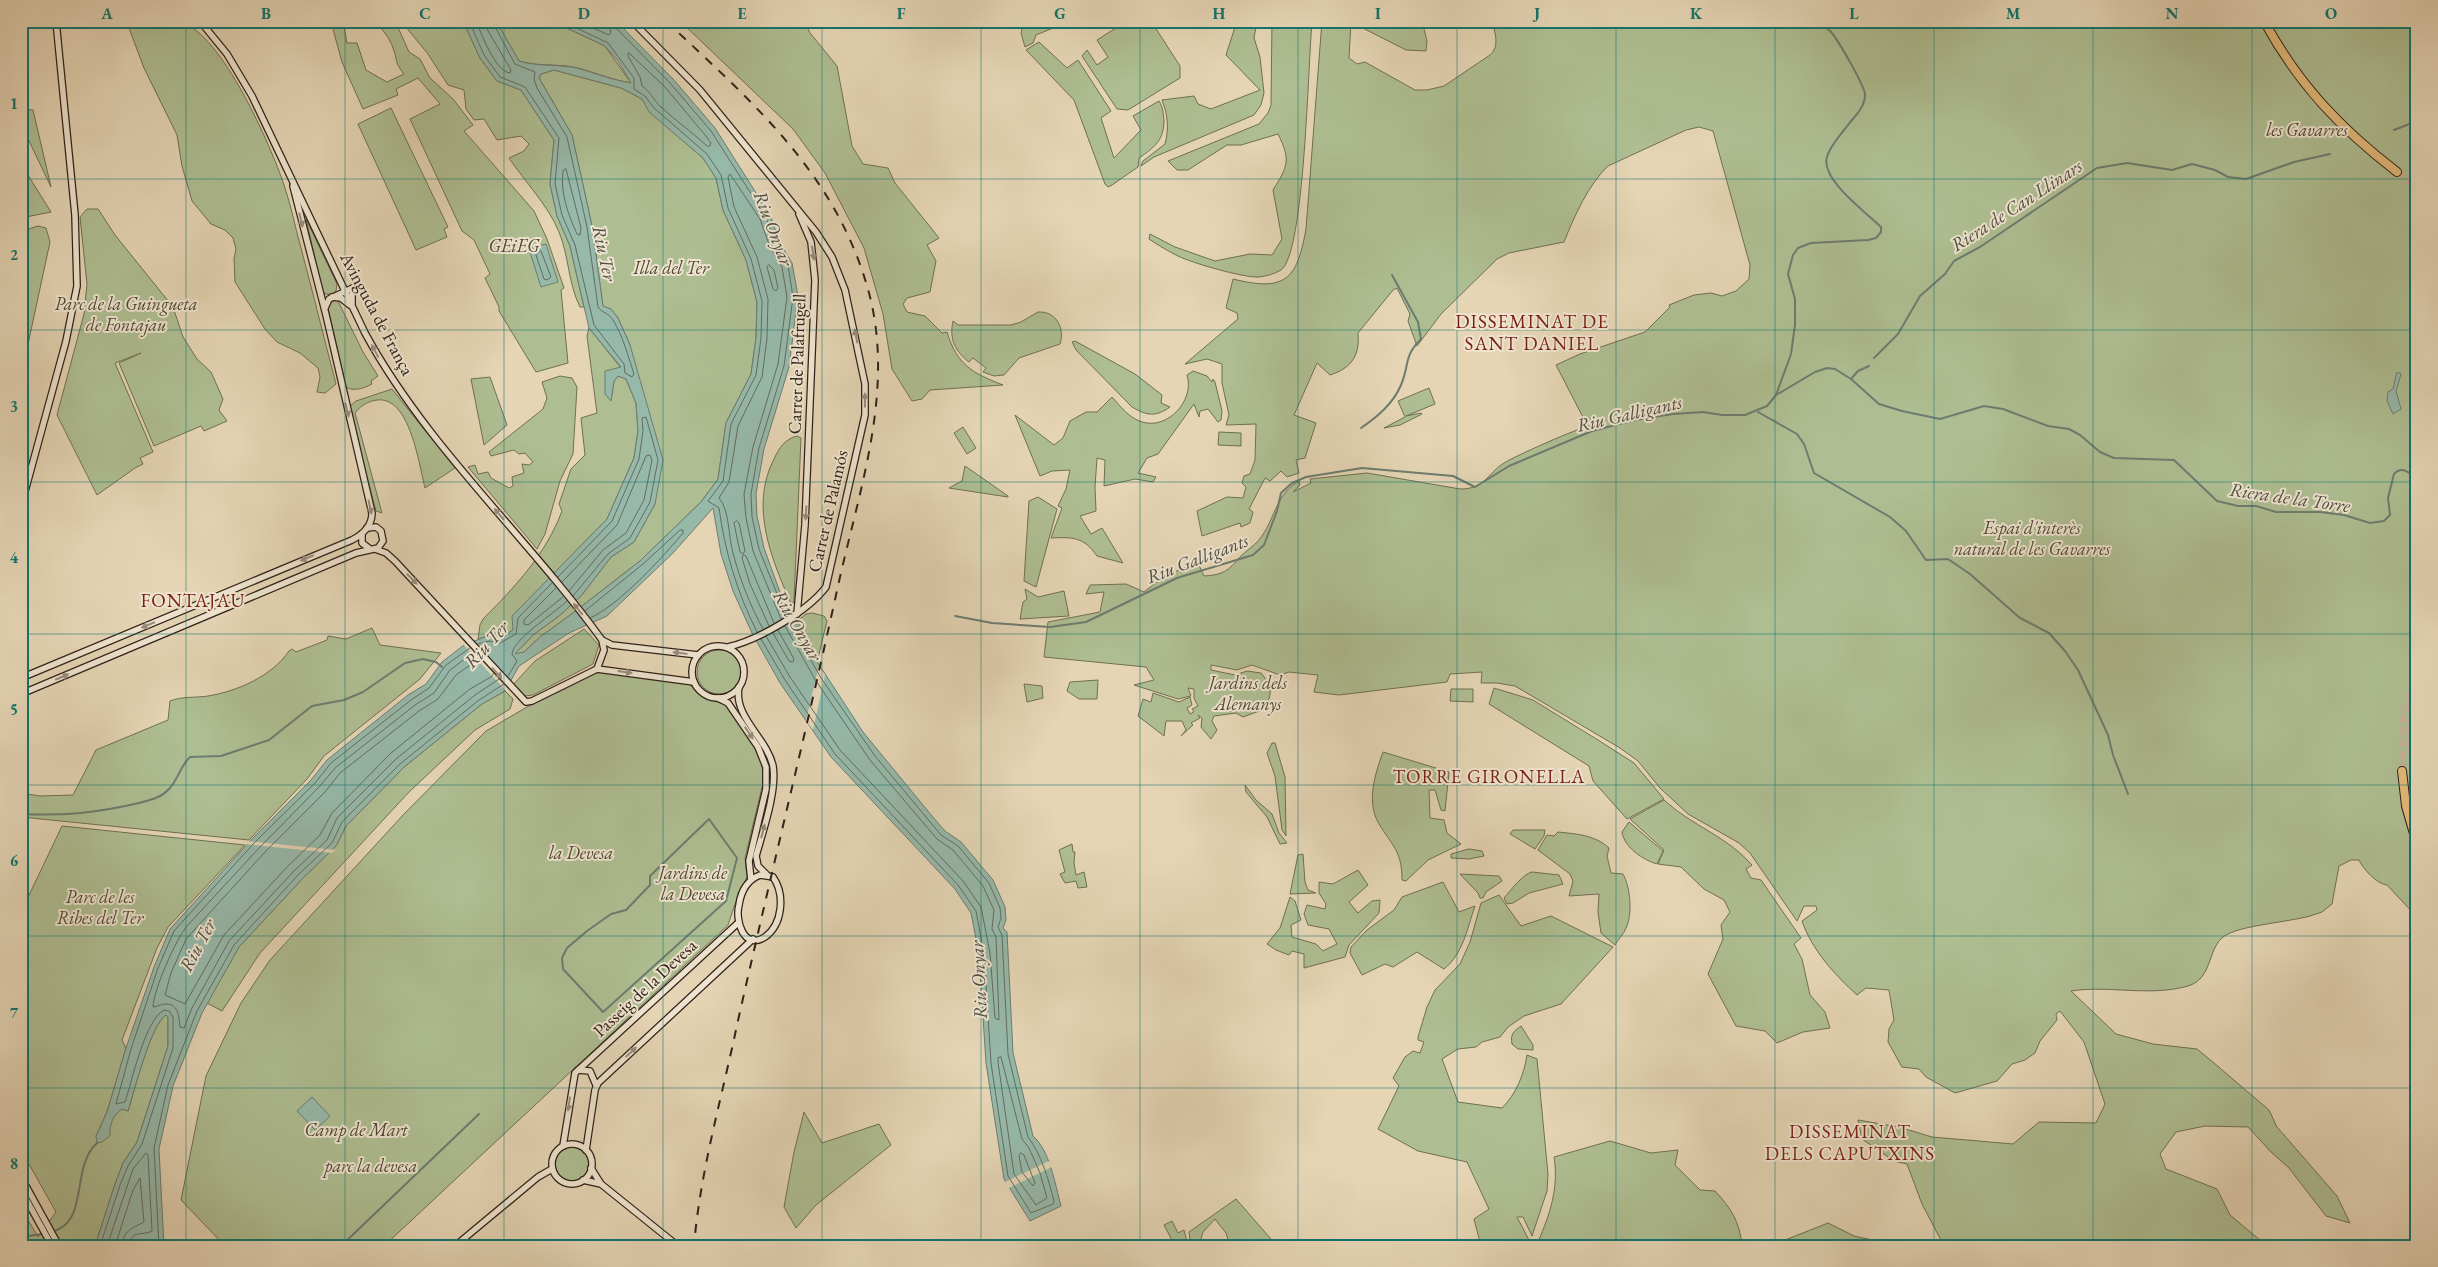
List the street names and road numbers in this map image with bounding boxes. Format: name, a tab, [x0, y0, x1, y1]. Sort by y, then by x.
street label: Avinguda de França	[335, 247, 420, 380]
street label: Carrer de Palafrugell	[783, 293, 810, 435]
street label: Carrer de Palamós	[802, 447, 853, 574]
street label: Passeig de la Devesa	[588, 933, 702, 1042]

